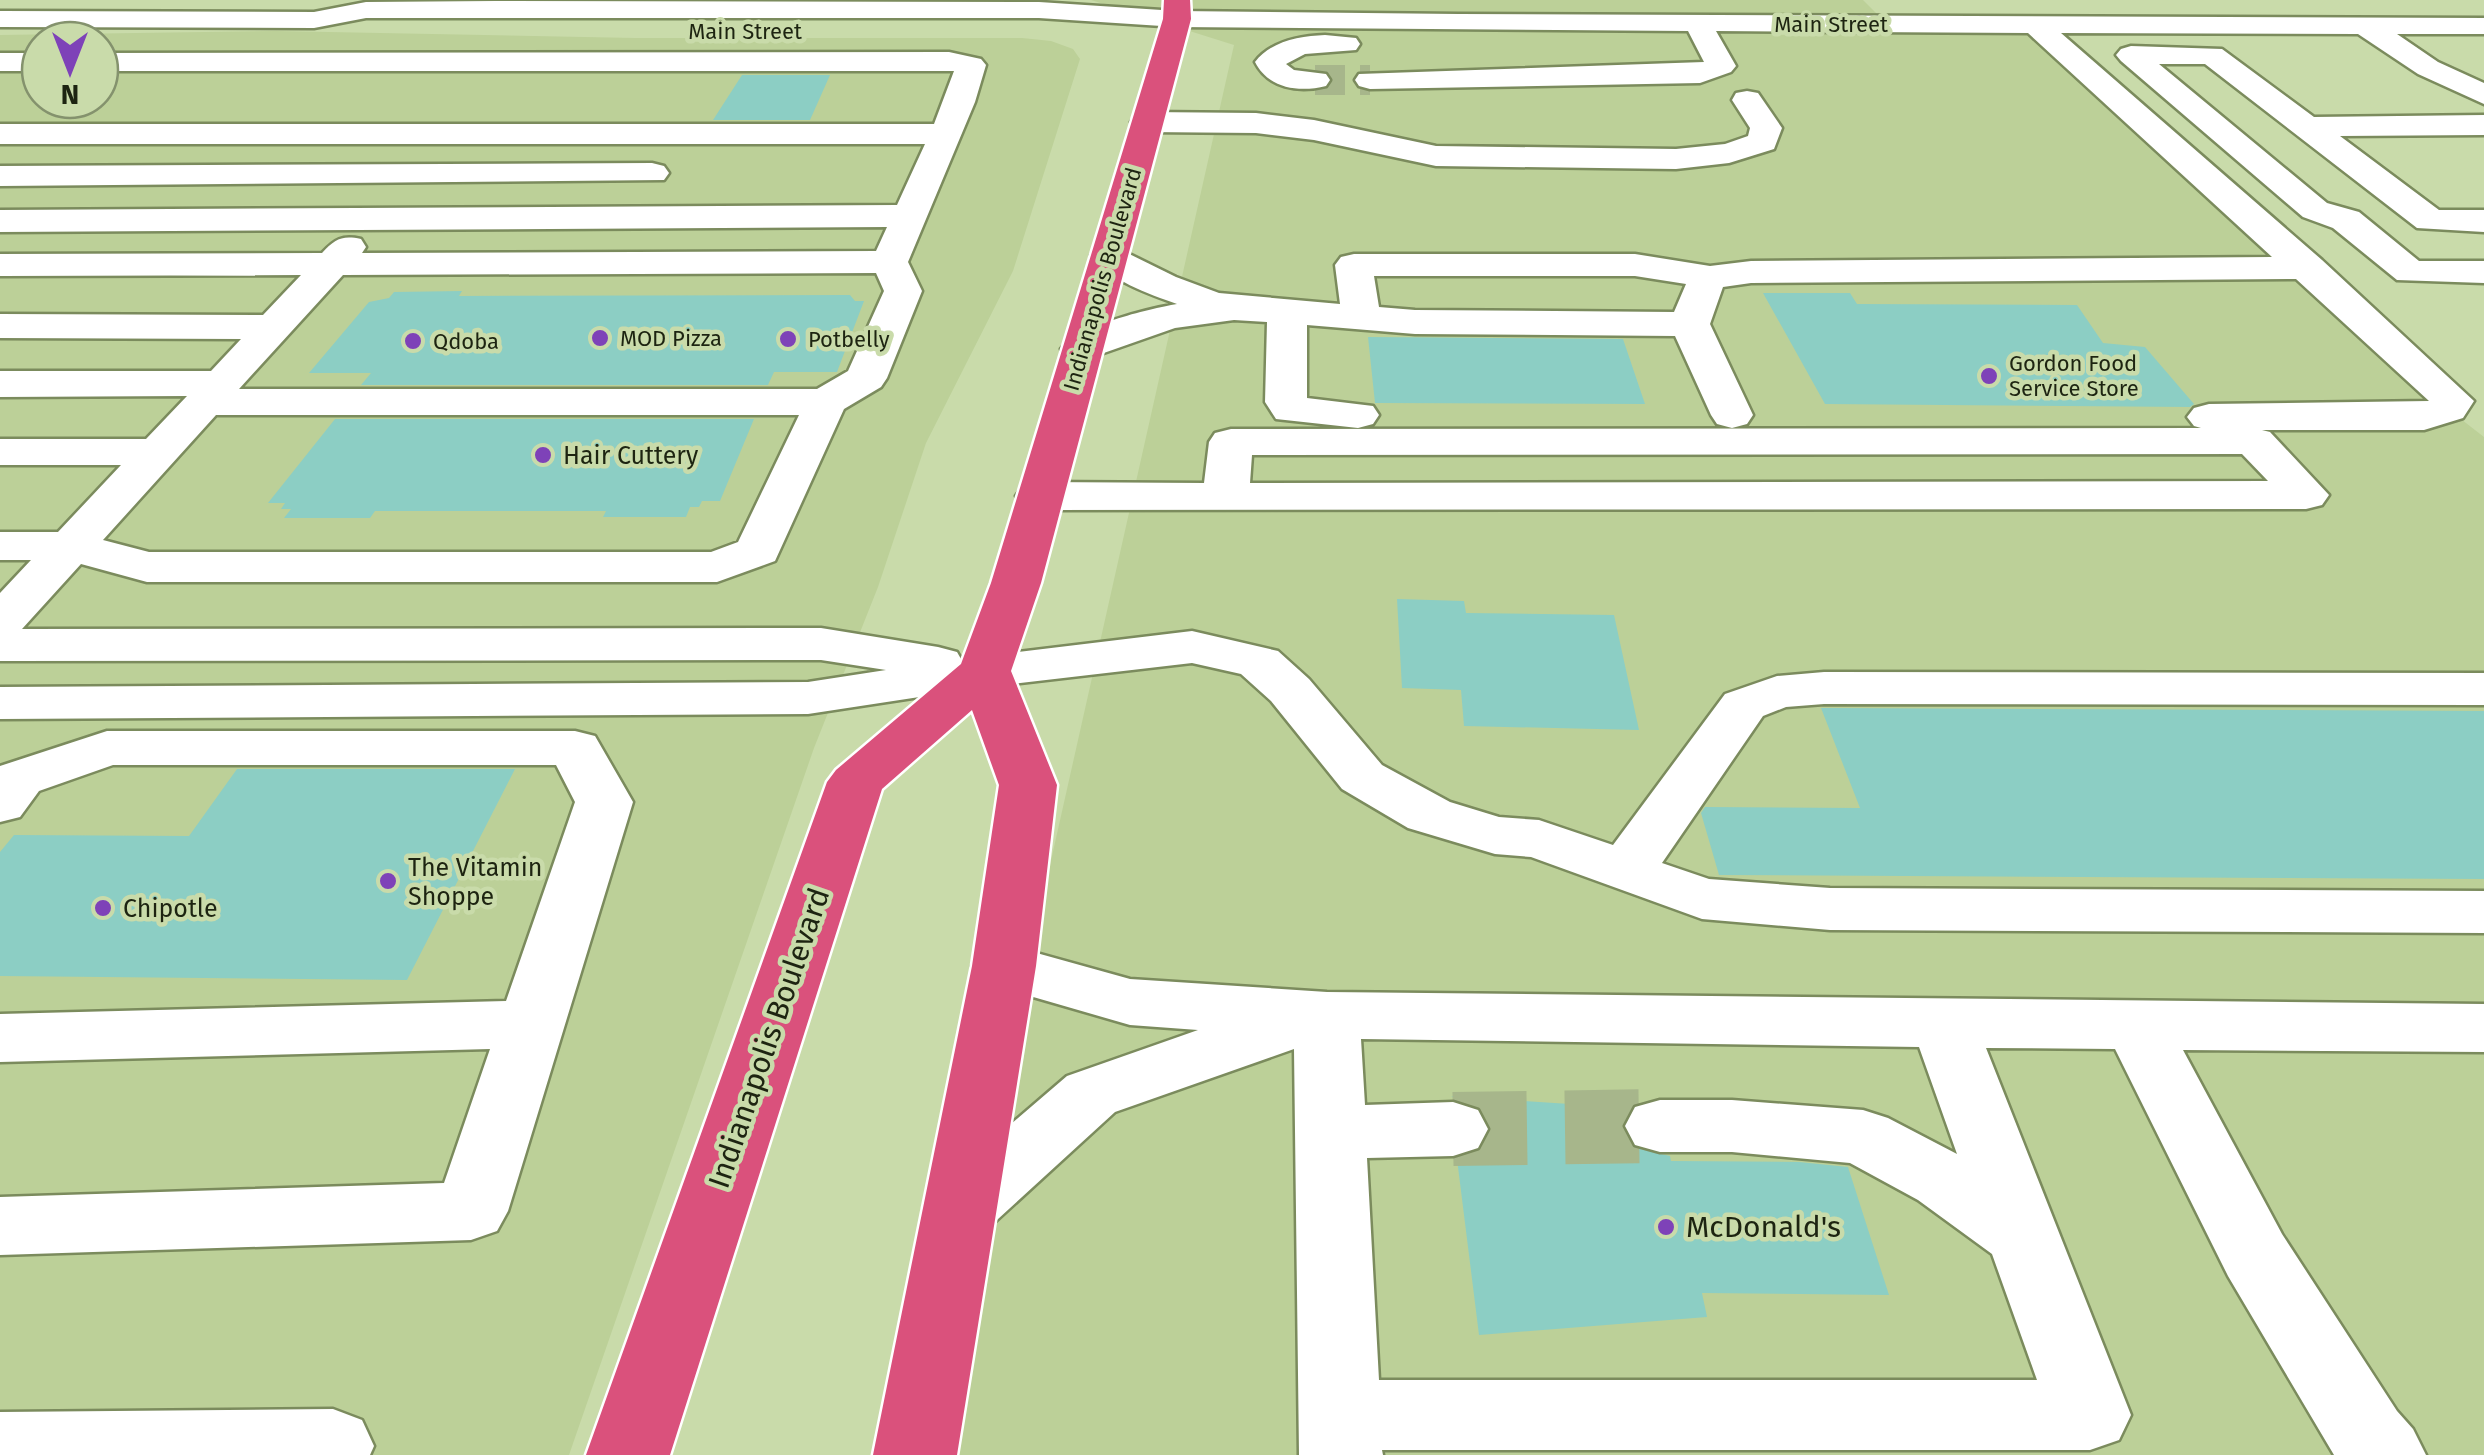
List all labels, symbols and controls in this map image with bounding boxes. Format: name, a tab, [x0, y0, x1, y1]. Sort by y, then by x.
street label: Main Street	[1774, 11, 1888, 38]
street label: Main Street	[688, 18, 802, 45]
north arrow	[20, 20, 120, 120]
text: N	[61, 78, 79, 111]
street label: Indianapolis Boulevard	[1058, 164, 1147, 394]
place label: MOD Pizza	[620, 325, 722, 352]
place label: Potbelly	[808, 326, 890, 353]
marker: MOD Pizza	[589, 327, 611, 349]
place label: Qdoba	[433, 328, 499, 355]
marker: Potbelly	[777, 328, 799, 350]
marker: Qdoba	[402, 330, 424, 352]
place label: Gordon Food Service Store	[2009, 350, 2139, 402]
marker: Gordon Food Service Store	[1978, 365, 2000, 387]
place label: Hair Cuttery	[563, 441, 699, 471]
marker: Hair Cuttery	[532, 444, 554, 466]
place label: The Vitamin Shoppe	[408, 853, 542, 912]
marker: The Vitamin Shoppe	[377, 870, 399, 892]
street label: Indianapolis Boulevard	[701, 883, 837, 1193]
place label: Chipotle	[123, 894, 218, 924]
marker: Chipotle	[92, 897, 114, 919]
place label: McDonald's	[1686, 1209, 1841, 1245]
marker: McDonald's	[1655, 1216, 1677, 1238]

